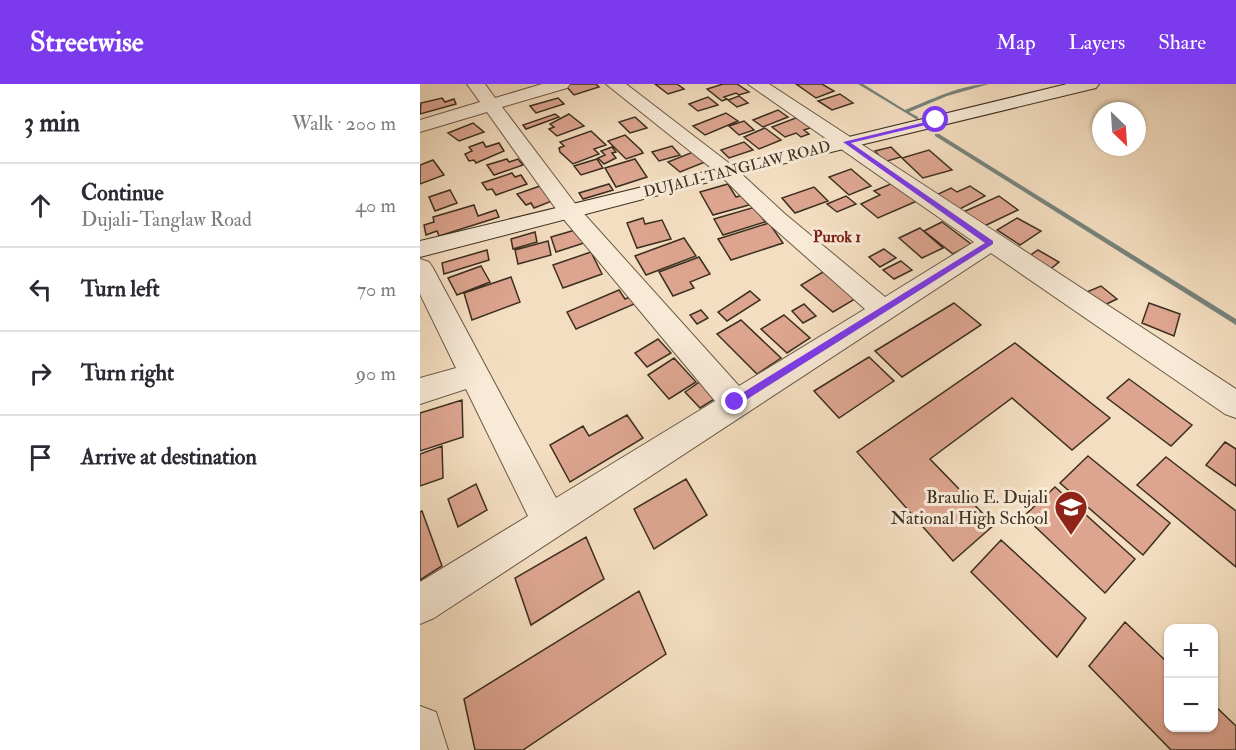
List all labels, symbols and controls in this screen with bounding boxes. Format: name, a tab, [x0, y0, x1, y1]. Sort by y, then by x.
text: Streetwise	[30, 25, 144, 60]
text: Map	[996, 29, 1036, 56]
text: Layers	[1069, 29, 1125, 56]
text: Share	[1158, 29, 1206, 56]
north arrow	[1092, 102, 1146, 156]
route start	[922, 106, 948, 132]
text: 3 min	[24, 107, 80, 139]
text: Walk · 200 m	[292, 111, 396, 136]
street label: DUJALI-TANGLAW ROAD	[642, 137, 833, 203]
text: Continue	[81, 179, 164, 207]
icon: ahead	[24, 189, 57, 222]
text: 40 m	[355, 193, 396, 218]
text: Dujali-Tanglaw Road	[81, 207, 252, 232]
district label: Purok 1	[813, 227, 861, 247]
icon: left	[24, 273, 57, 306]
text: Turn left	[81, 275, 160, 303]
text: 70 m	[357, 277, 396, 302]
icon: right	[24, 357, 57, 390]
text: Turn right	[81, 359, 174, 387]
text: 90 m	[356, 361, 396, 386]
route end	[721, 388, 747, 414]
icon: arrive	[24, 441, 57, 474]
text: Arrive at destination	[81, 443, 257, 471]
place label: Braulio E. Dujali National High School	[890, 486, 1048, 530]
school or university icon: Braulio E. Dujali National High School	[1053, 489, 1089, 536]
map controls	[1164, 624, 1218, 732]
button: +	[1164, 624, 1218, 678]
button: −	[1164, 678, 1218, 732]

